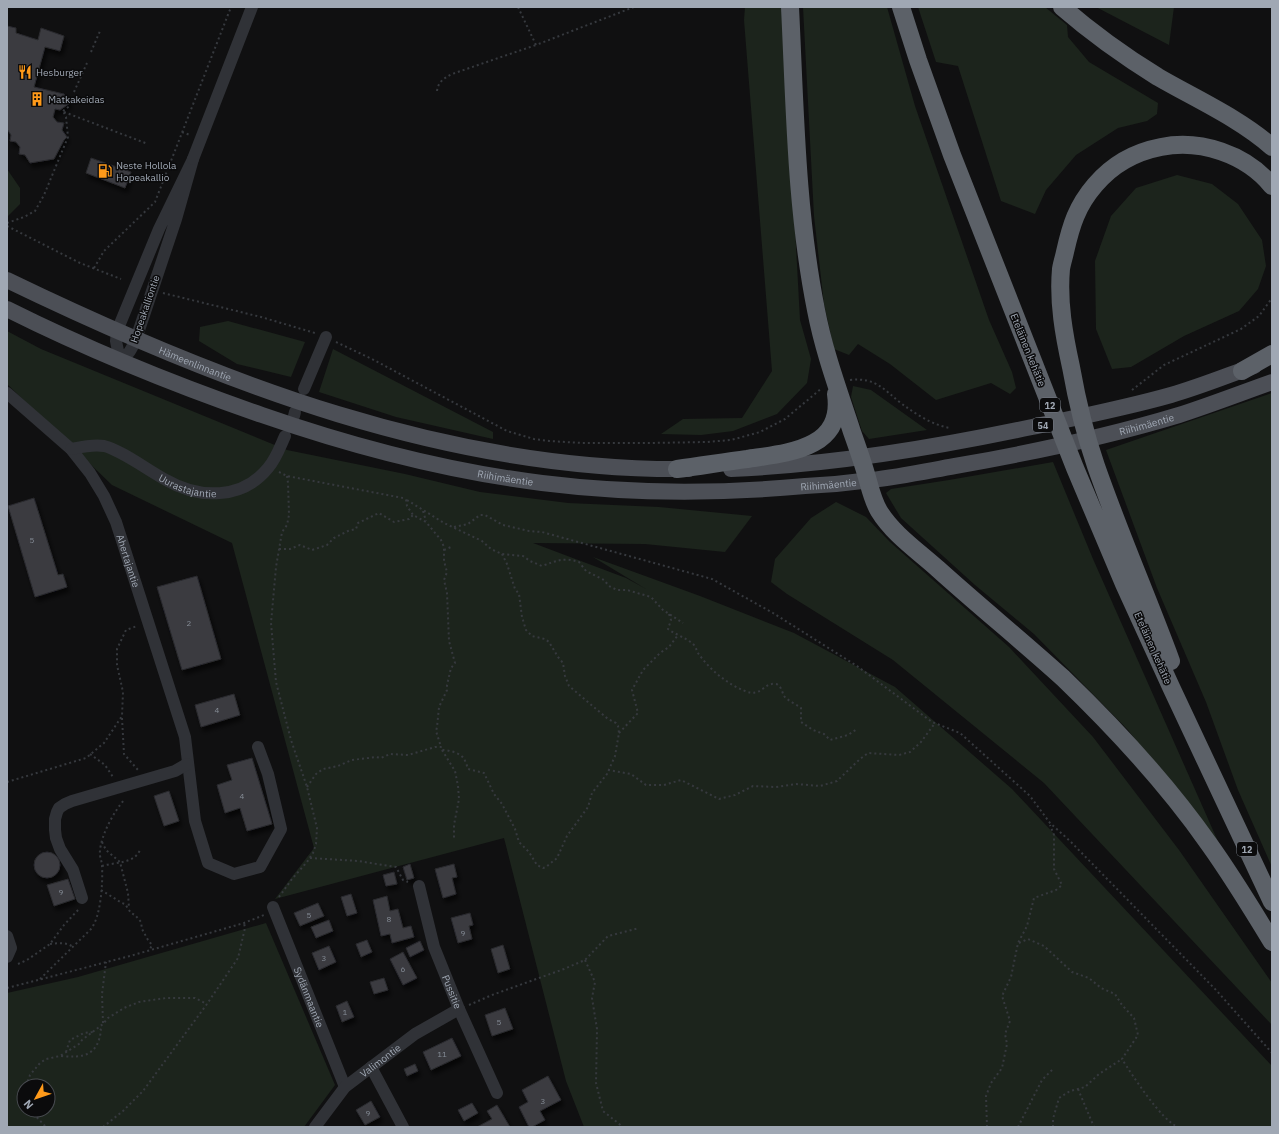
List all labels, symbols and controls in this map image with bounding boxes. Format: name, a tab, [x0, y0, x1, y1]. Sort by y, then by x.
restaurant icon: Hesburger	[17, 64, 33, 80]
place label: Hesburger	[36, 66, 83, 79]
building icon: Matkakeidas	[29, 91, 45, 107]
place label: Matkakeidas	[48, 93, 105, 106]
place label: Neste Hollola Hopeakallio	[116, 159, 177, 184]
fuel station icon: Neste Hollola Hopeakallio	[97, 163, 113, 179]
street label: Hopeakalliontie	[127, 273, 163, 344]
street label: Eteläinen kehätie	[1007, 312, 1049, 389]
street label: Hämeenlinnantie	[157, 343, 234, 384]
road number: 12	[1040, 398, 1060, 412]
street label: Riihimäentie	[1118, 410, 1176, 438]
road number: 54	[1033, 418, 1053, 432]
street label: Riihimäentie	[476, 467, 535, 488]
street label: Uurastajantie	[157, 471, 217, 500]
street label: Riihimäentie	[800, 475, 858, 493]
street label: Ahertajantie	[114, 533, 143, 590]
house number: 5	[30, 535, 35, 545]
street label: Eteläinen kehätie	[1131, 610, 1175, 687]
house number: 2	[187, 618, 192, 628]
house number: 4	[215, 705, 220, 715]
house number: 4	[240, 791, 245, 801]
road number: 12	[1237, 842, 1257, 856]
house number: 9	[59, 887, 64, 897]
house number: 5	[307, 910, 312, 920]
house number: 8	[387, 914, 392, 924]
house number: 9	[461, 928, 466, 938]
house number: 3	[322, 953, 327, 963]
house number: 6	[401, 964, 406, 974]
street label: Sydänmaantie	[291, 965, 327, 1030]
street label: Pussitie	[439, 973, 465, 1011]
house number: 1	[343, 1007, 348, 1017]
house number: 5	[497, 1017, 502, 1027]
street label: Valimontie	[357, 1040, 404, 1080]
house number: 11	[437, 1049, 447, 1059]
north arrow	[16, 1078, 56, 1118]
house number: 3	[541, 1096, 546, 1106]
text: N	[20, 1097, 36, 1112]
house number: 9	[366, 1108, 371, 1118]

